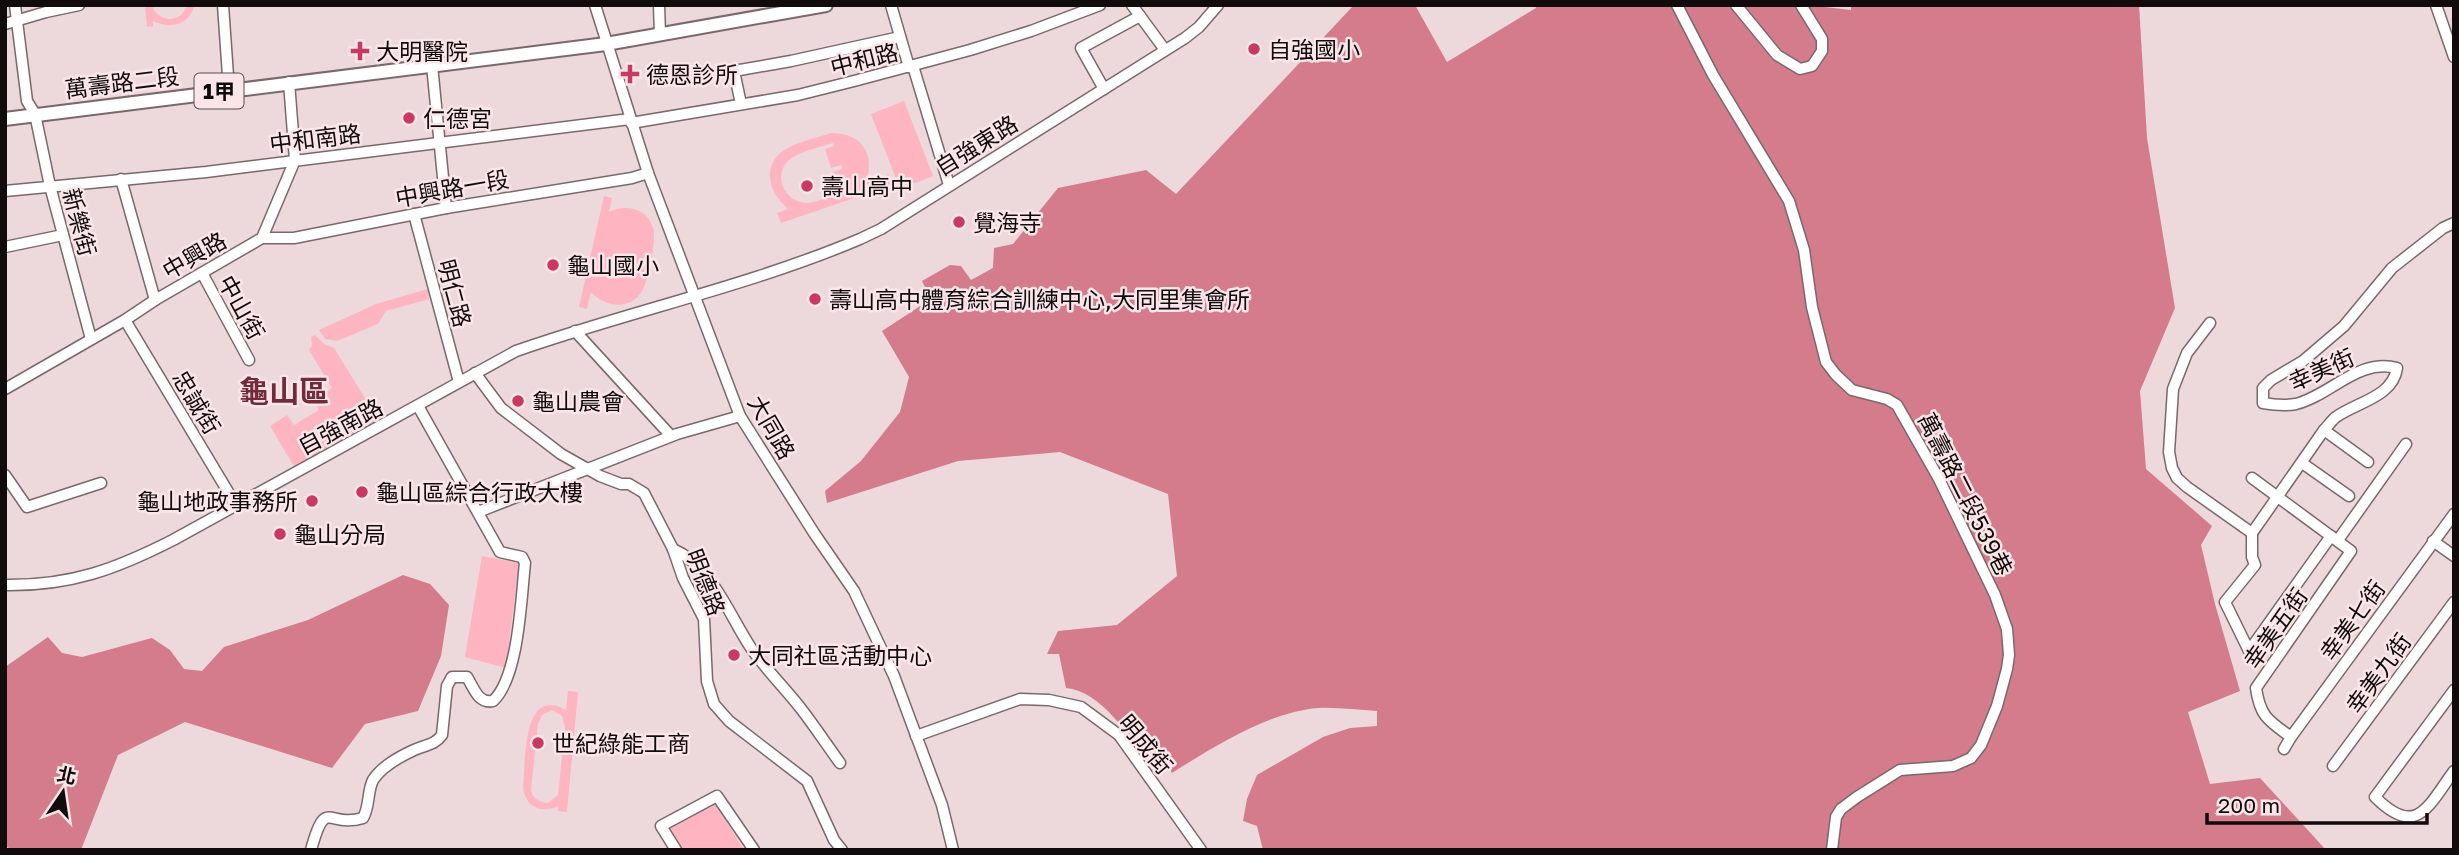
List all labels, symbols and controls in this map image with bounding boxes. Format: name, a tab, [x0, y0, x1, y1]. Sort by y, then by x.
place label: 自強國小	[1268, 35, 1360, 63]
place label: 大明醫院	[376, 37, 468, 65]
street label: 中和路	[827, 37, 901, 81]
marker: 大明醫院	[350, 41, 370, 61]
marker: 自強國小	[1246, 41, 1262, 57]
place label: 德恩診所	[646, 60, 738, 88]
street label: 萬壽路二段	[63, 61, 181, 103]
marker: 德恩診所	[620, 64, 640, 84]
road number: 1甲	[194, 74, 244, 108]
place label: 仁德宮	[423, 104, 492, 132]
street label: 自強東路	[930, 109, 1022, 181]
marker: 仁德宮	[401, 110, 417, 126]
street label: 中和南路	[268, 118, 362, 158]
street label: 中興路一段	[393, 164, 511, 212]
place label: 壽山高中	[821, 172, 913, 200]
marker: 壽山高中	[799, 178, 815, 194]
street label: 新樂街	[58, 185, 102, 259]
place label: 覺海寺	[973, 208, 1042, 236]
marker: 覺海寺	[951, 214, 967, 230]
street label: 中興路	[157, 226, 231, 284]
place label: 龜山國小	[567, 251, 659, 279]
street label: 明仁路	[433, 256, 477, 330]
marker: 龜山國小	[545, 257, 561, 273]
street label: 中山街	[213, 270, 271, 344]
place label: 壽山高中體育綜合訓練中心,大同里集會所	[829, 285, 1250, 313]
marker: 壽山高中體育綜合訓練中心,大同里集會所	[807, 291, 823, 307]
street label: 幸美街	[2284, 342, 2358, 396]
street label: 忠誠街	[167, 365, 227, 439]
district label: 龜山區	[239, 373, 329, 409]
place label: 龜山農會	[532, 387, 624, 415]
street label: 大同路	[743, 390, 801, 464]
street label: 自強南路	[293, 392, 387, 460]
marker: 龜山農會	[510, 393, 526, 409]
street label: 萬壽路二段539巷	[1913, 408, 2019, 580]
place label: 龜山區綜合行政大樓	[376, 478, 583, 506]
marker: 龜山區綜合行政大樓	[354, 484, 370, 500]
place label: 龜山地政事務所	[137, 487, 298, 515]
marker: 龜山地政事務所	[304, 493, 320, 509]
place label: 龜山分局	[294, 520, 386, 548]
marker: 龜山分局	[272, 526, 288, 542]
street label: 明德路	[681, 545, 731, 619]
street label: 幸美七街	[2314, 575, 2390, 665]
street label: 幸美五街	[2237, 582, 2313, 674]
street label: 幸美九街	[2340, 628, 2416, 718]
place label: 大同社區活動中心	[748, 641, 932, 669]
marker: 大同社區活動中心	[726, 647, 742, 663]
street label: 明成街	[1113, 709, 1179, 779]
place label: 世紀綠能工商	[552, 729, 690, 757]
marker: 世紀綠能工商	[530, 735, 546, 751]
north arrow	[28, 757, 98, 827]
text: 北	[55, 762, 79, 788]
scale bar	[2207, 782, 2428, 826]
text: 200 m	[2218, 792, 2280, 818]

